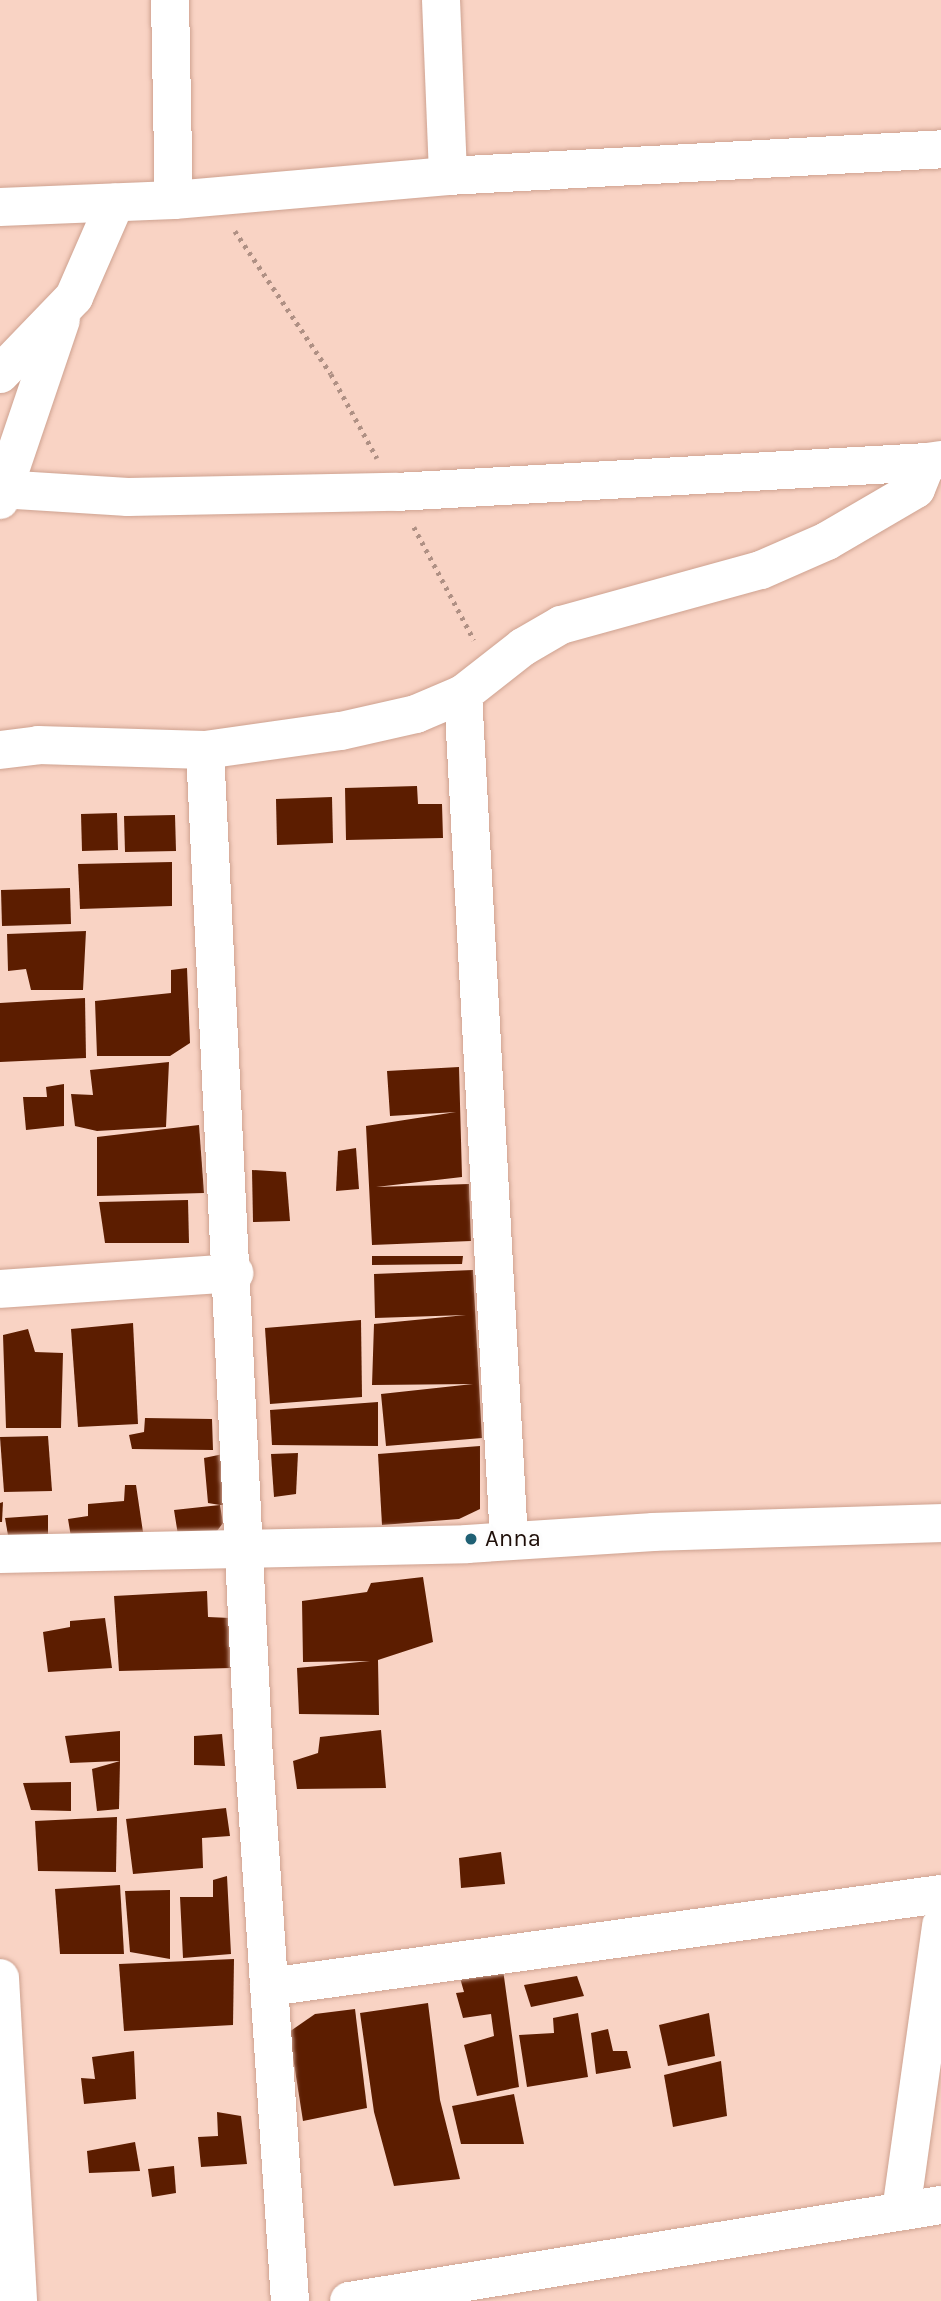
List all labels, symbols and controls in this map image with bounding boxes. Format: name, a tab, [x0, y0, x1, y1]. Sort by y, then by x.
place label: Anna	[485, 1525, 541, 1553]
marker: Anna	[463, 1531, 479, 1547]

